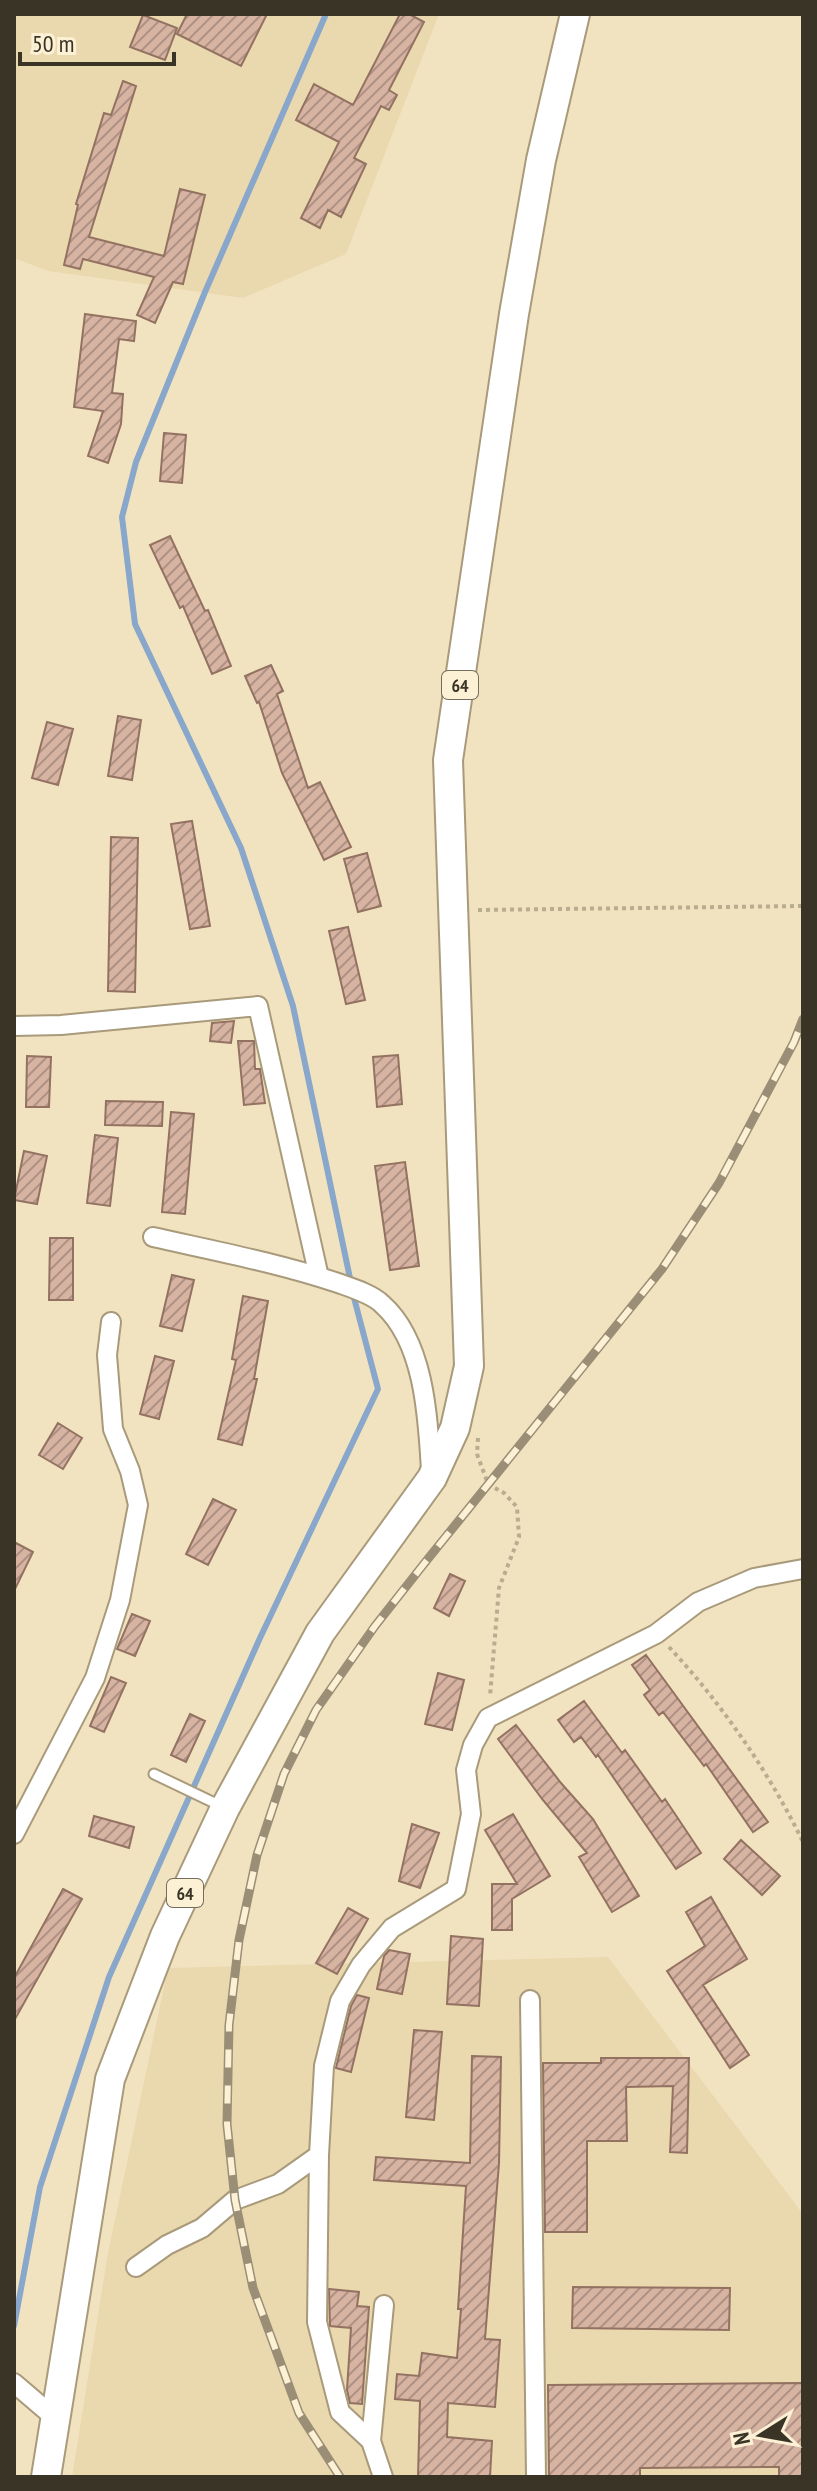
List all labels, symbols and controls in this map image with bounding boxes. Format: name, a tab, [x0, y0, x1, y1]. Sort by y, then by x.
scale bar	[20, 16, 174, 66]
text: 50 m	[32, 28, 74, 59]
road number: 64	[442, 671, 478, 699]
road number: 64	[167, 1879, 203, 1907]
north arrow	[721, 2395, 801, 2475]
text: N	[726, 2430, 756, 2447]

